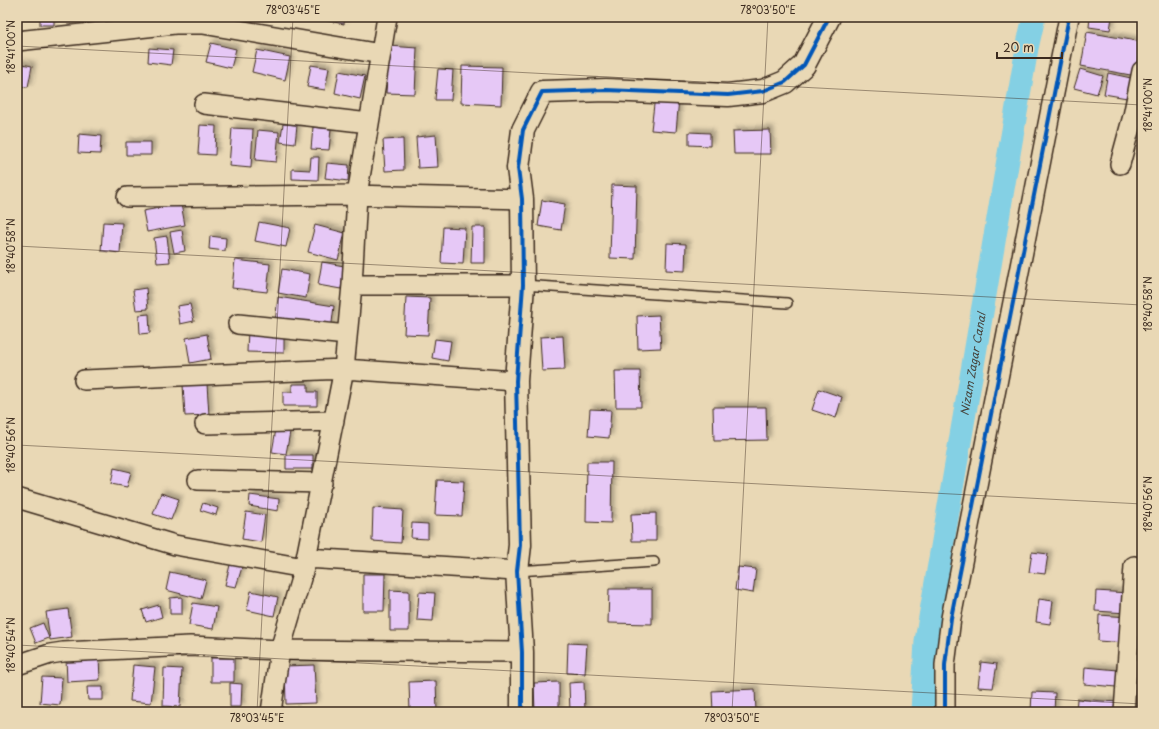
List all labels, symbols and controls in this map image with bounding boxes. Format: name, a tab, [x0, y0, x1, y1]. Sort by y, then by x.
text: 78°03'45"E	[266, 2, 320, 17]
text: 78°03'50"E	[740, 2, 796, 17]
text: 18°41'00"N	[3, 20, 18, 74]
scale bar	[997, 34, 1062, 60]
text: 20 m	[1003, 38, 1034, 56]
text: 18°41'00"N	[1140, 78, 1155, 132]
text: 18°40'58"N	[3, 218, 18, 274]
text: 18°40'58"N	[1140, 276, 1155, 332]
water label: Nizam Zagar Canal	[956, 309, 990, 417]
text: 18°40'56"N	[3, 417, 18, 473]
text: 18°40'56"N	[1140, 476, 1155, 532]
text: 18°40'54"N	[3, 617, 18, 673]
text: 78°03'45"E	[230, 710, 284, 725]
text: 78°03'50"E	[704, 710, 760, 725]

